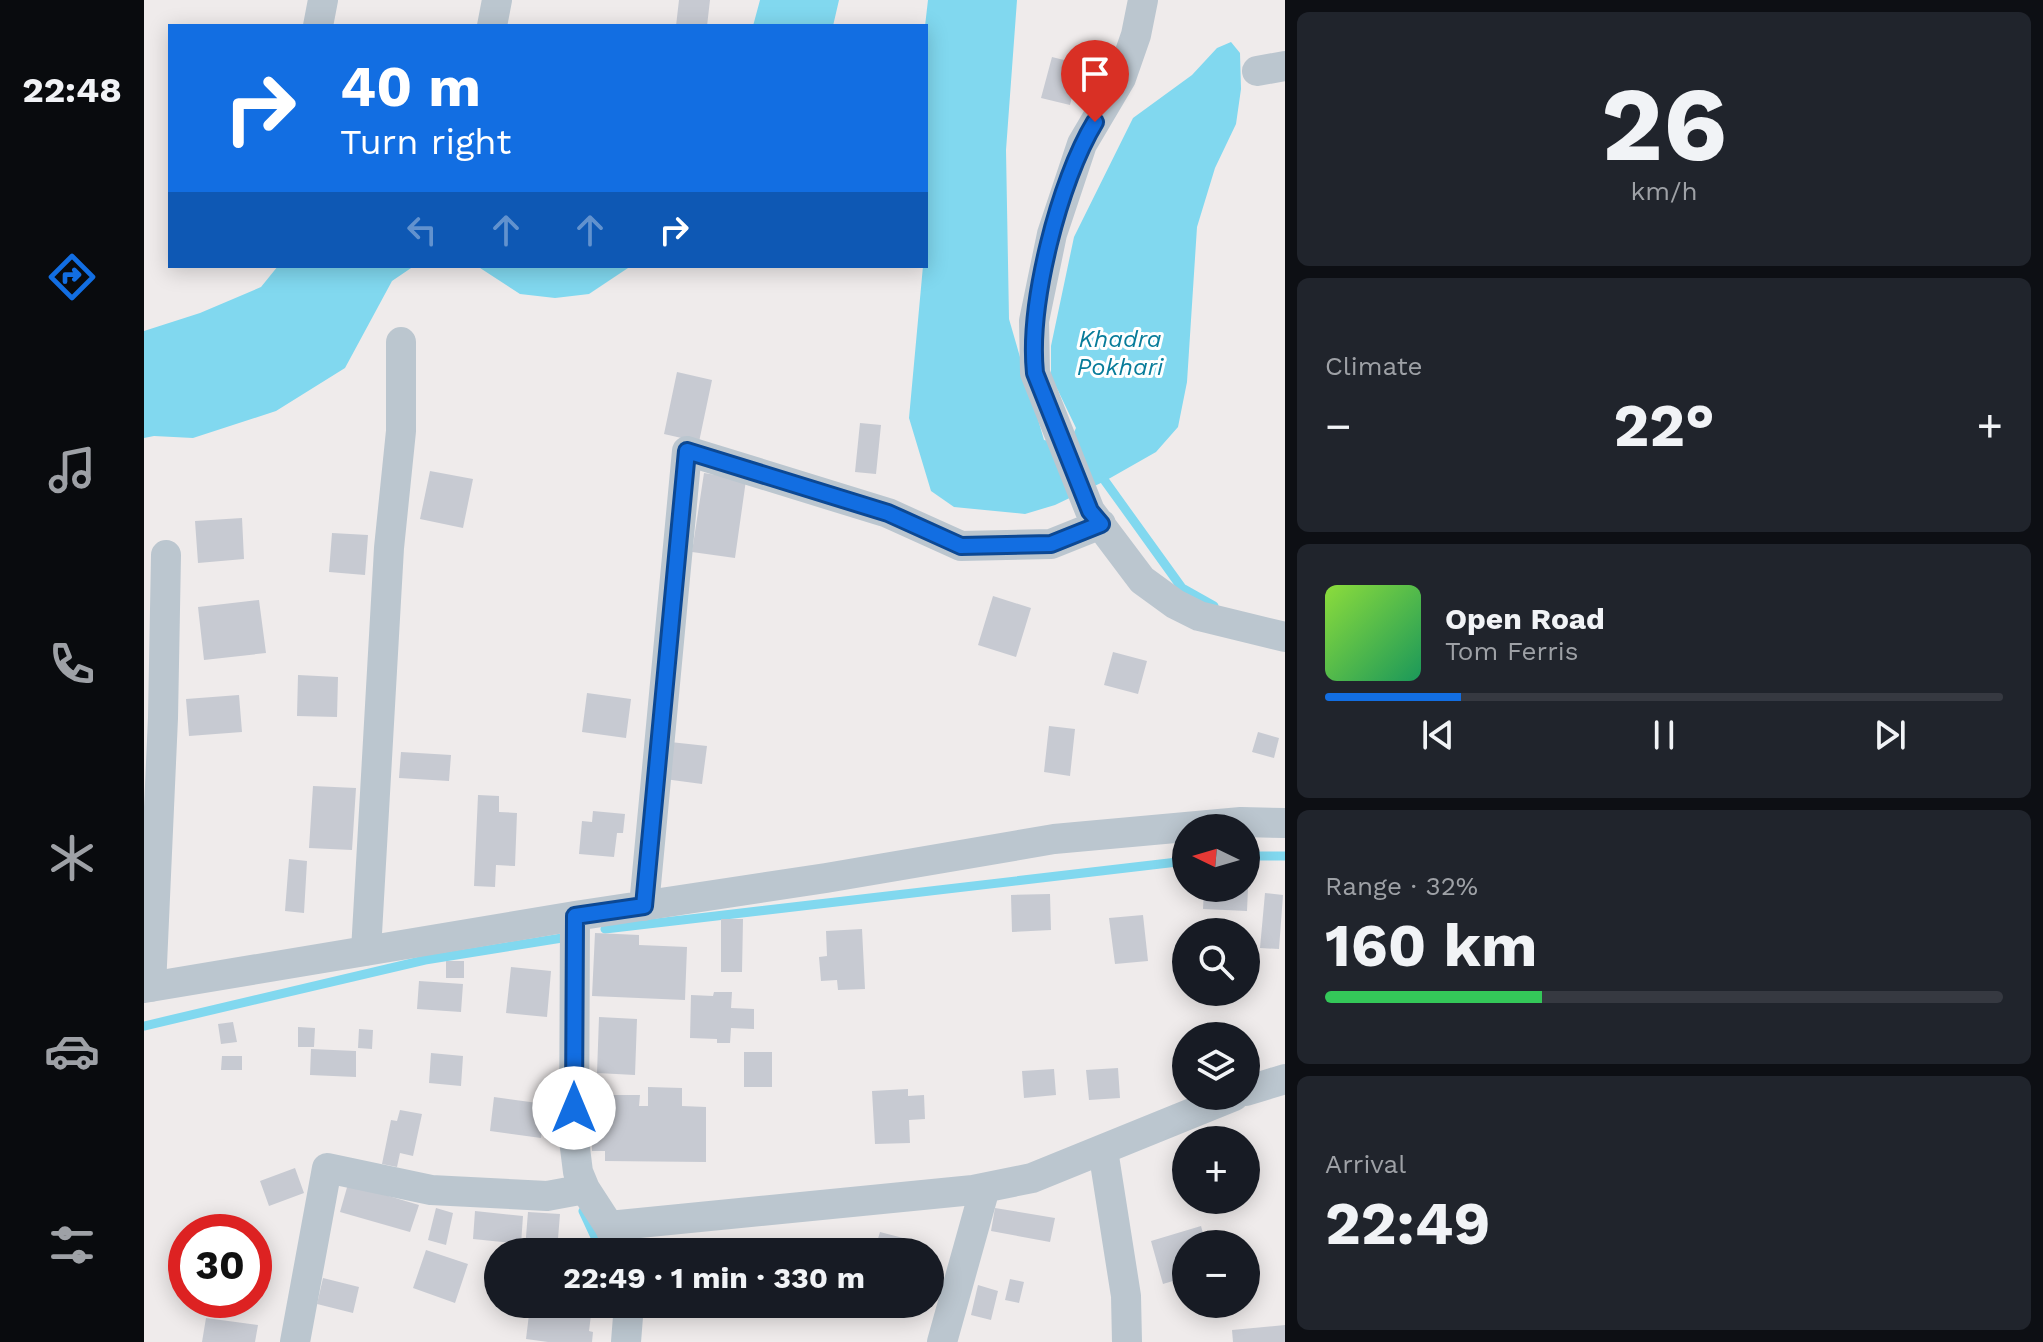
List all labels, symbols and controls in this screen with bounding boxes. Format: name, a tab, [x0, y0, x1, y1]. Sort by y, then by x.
pin	[1061, 40, 1129, 122]
icon: arrive	[1073, 52, 1117, 96]
text: 40 m	[340, 54, 481, 120]
icon: right	[208, 56, 312, 160]
text: 26	[1601, 63, 1727, 185]
text: 22:48	[22, 69, 122, 111]
text: Turn right	[340, 121, 511, 163]
text: km/h	[1631, 176, 1697, 206]
icon: left	[400, 208, 444, 252]
icon: ahead	[484, 208, 528, 252]
icon: ahead	[568, 208, 612, 252]
icon: right	[652, 208, 696, 252]
icon: directions	[44, 249, 100, 305]
water label: Khadra Pokhari	[1077, 325, 1164, 381]
text: Climate	[1325, 351, 1423, 381]
text: 22°	[1613, 390, 1715, 461]
text: −	[1325, 400, 1352, 452]
text: +	[1976, 400, 2003, 452]
icon: music	[44, 442, 100, 498]
text: Open Road	[1445, 601, 1605, 636]
icon: phone	[44, 636, 100, 692]
text: Tom Ferris	[1445, 636, 1578, 666]
icon: previous	[1416, 713, 1460, 757]
icon: pause	[1642, 713, 1686, 757]
icon: next	[1868, 713, 1912, 757]
north arrow	[1172, 814, 1260, 902]
map controls	[1172, 814, 1260, 1318]
icon: climate	[44, 830, 100, 886]
text: Range · 32%	[1325, 871, 1478, 901]
text: 160 km	[1325, 910, 1537, 981]
button: search	[1172, 918, 1260, 1006]
button: layers	[1172, 1022, 1260, 1110]
icon: car	[44, 1023, 100, 1079]
position arrow	[532, 1066, 616, 1150]
button: +	[1172, 1126, 1260, 1214]
text: Arrival	[1325, 1149, 1406, 1179]
text: 22:49	[1325, 1188, 1490, 1259]
speed limit sign: 30	[168, 1214, 272, 1318]
icon: filters	[44, 1217, 100, 1273]
button: −	[1172, 1230, 1260, 1318]
text: 22:49 · 1 min · 330 m	[563, 1260, 865, 1295]

